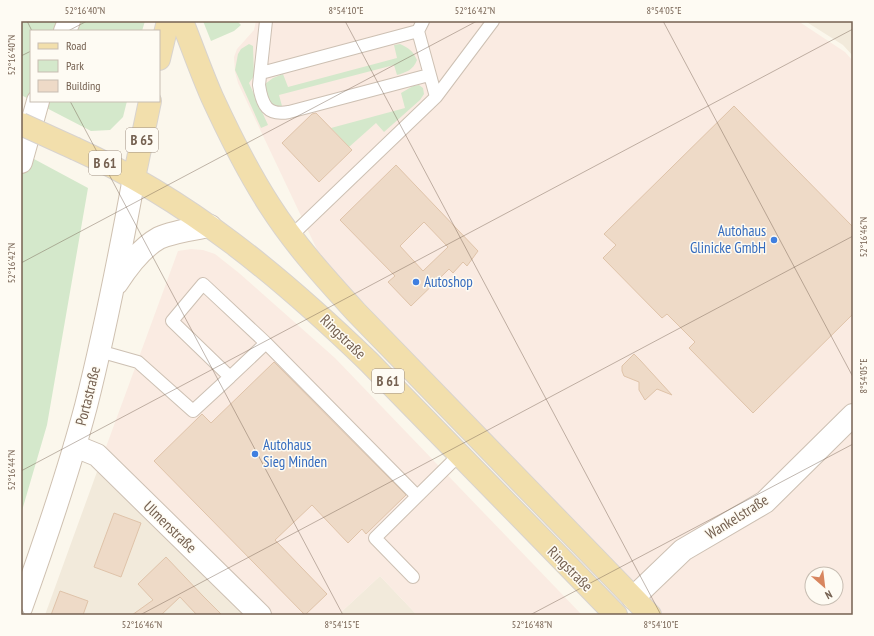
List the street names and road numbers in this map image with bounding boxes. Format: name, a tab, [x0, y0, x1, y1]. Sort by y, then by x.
road number: B 65	[126, 128, 158, 152]
road number: B 61	[89, 151, 121, 175]
street label: Ringstraße	[316, 310, 370, 363]
street label: Portastraße	[71, 364, 104, 427]
road number: B 61	[372, 369, 404, 393]
street label: Wankelstraße	[702, 490, 772, 543]
street label: Ulmenstraße	[140, 497, 201, 557]
street label: Ringstraße	[544, 542, 597, 595]

